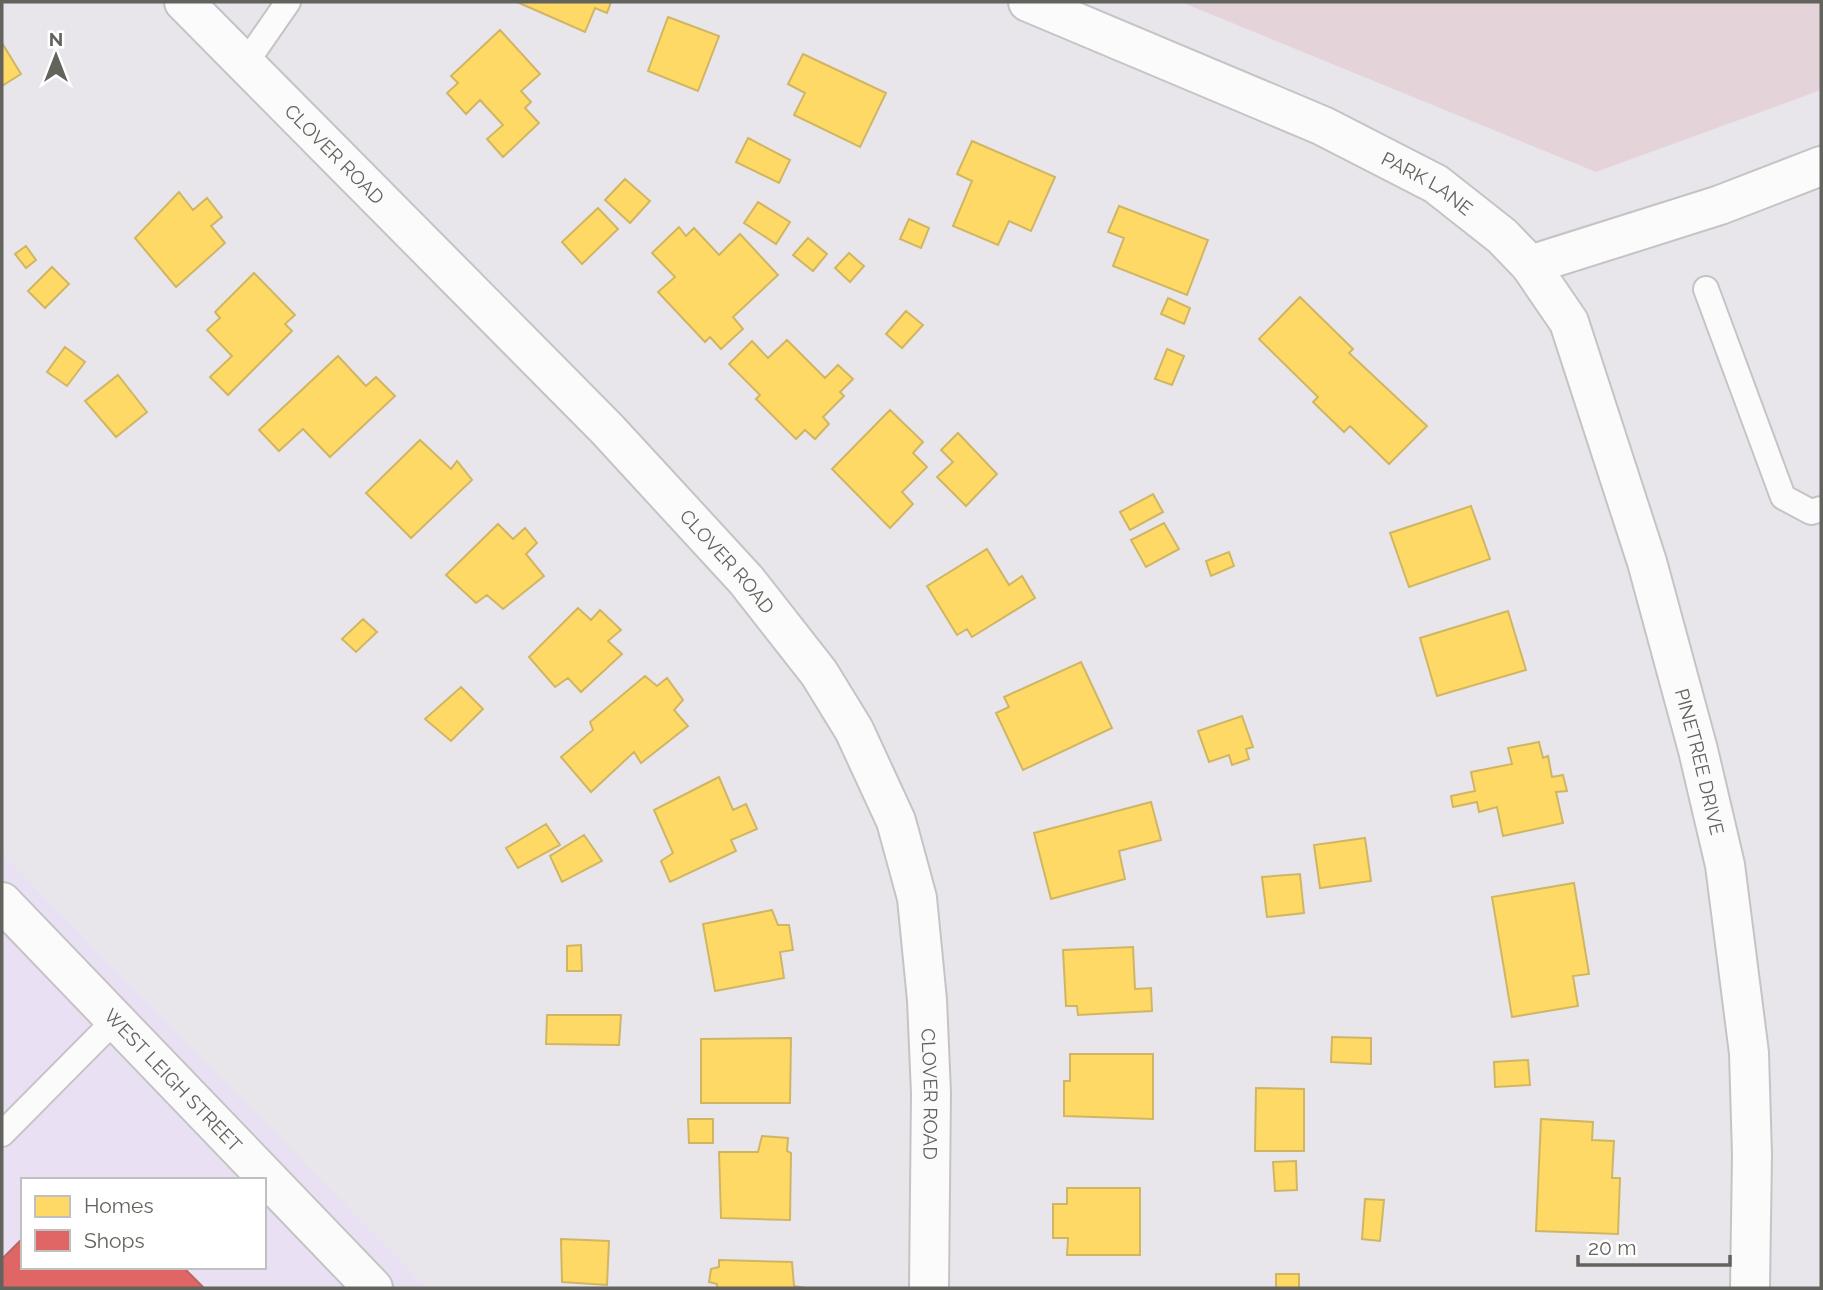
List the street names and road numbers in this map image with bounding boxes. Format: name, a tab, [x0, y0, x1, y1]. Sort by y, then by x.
street label: CLOVER ROAD	[280, 99, 389, 209]
street label: PARK LANE	[1378, 147, 1477, 220]
street label: CLOVER ROAD	[675, 505, 779, 618]
street label: PINETREE DRIVE	[1671, 686, 1729, 837]
street label: WEST LEIGH STREET	[100, 1004, 247, 1156]
street label: CLOVER ROAD	[917, 1028, 942, 1160]

